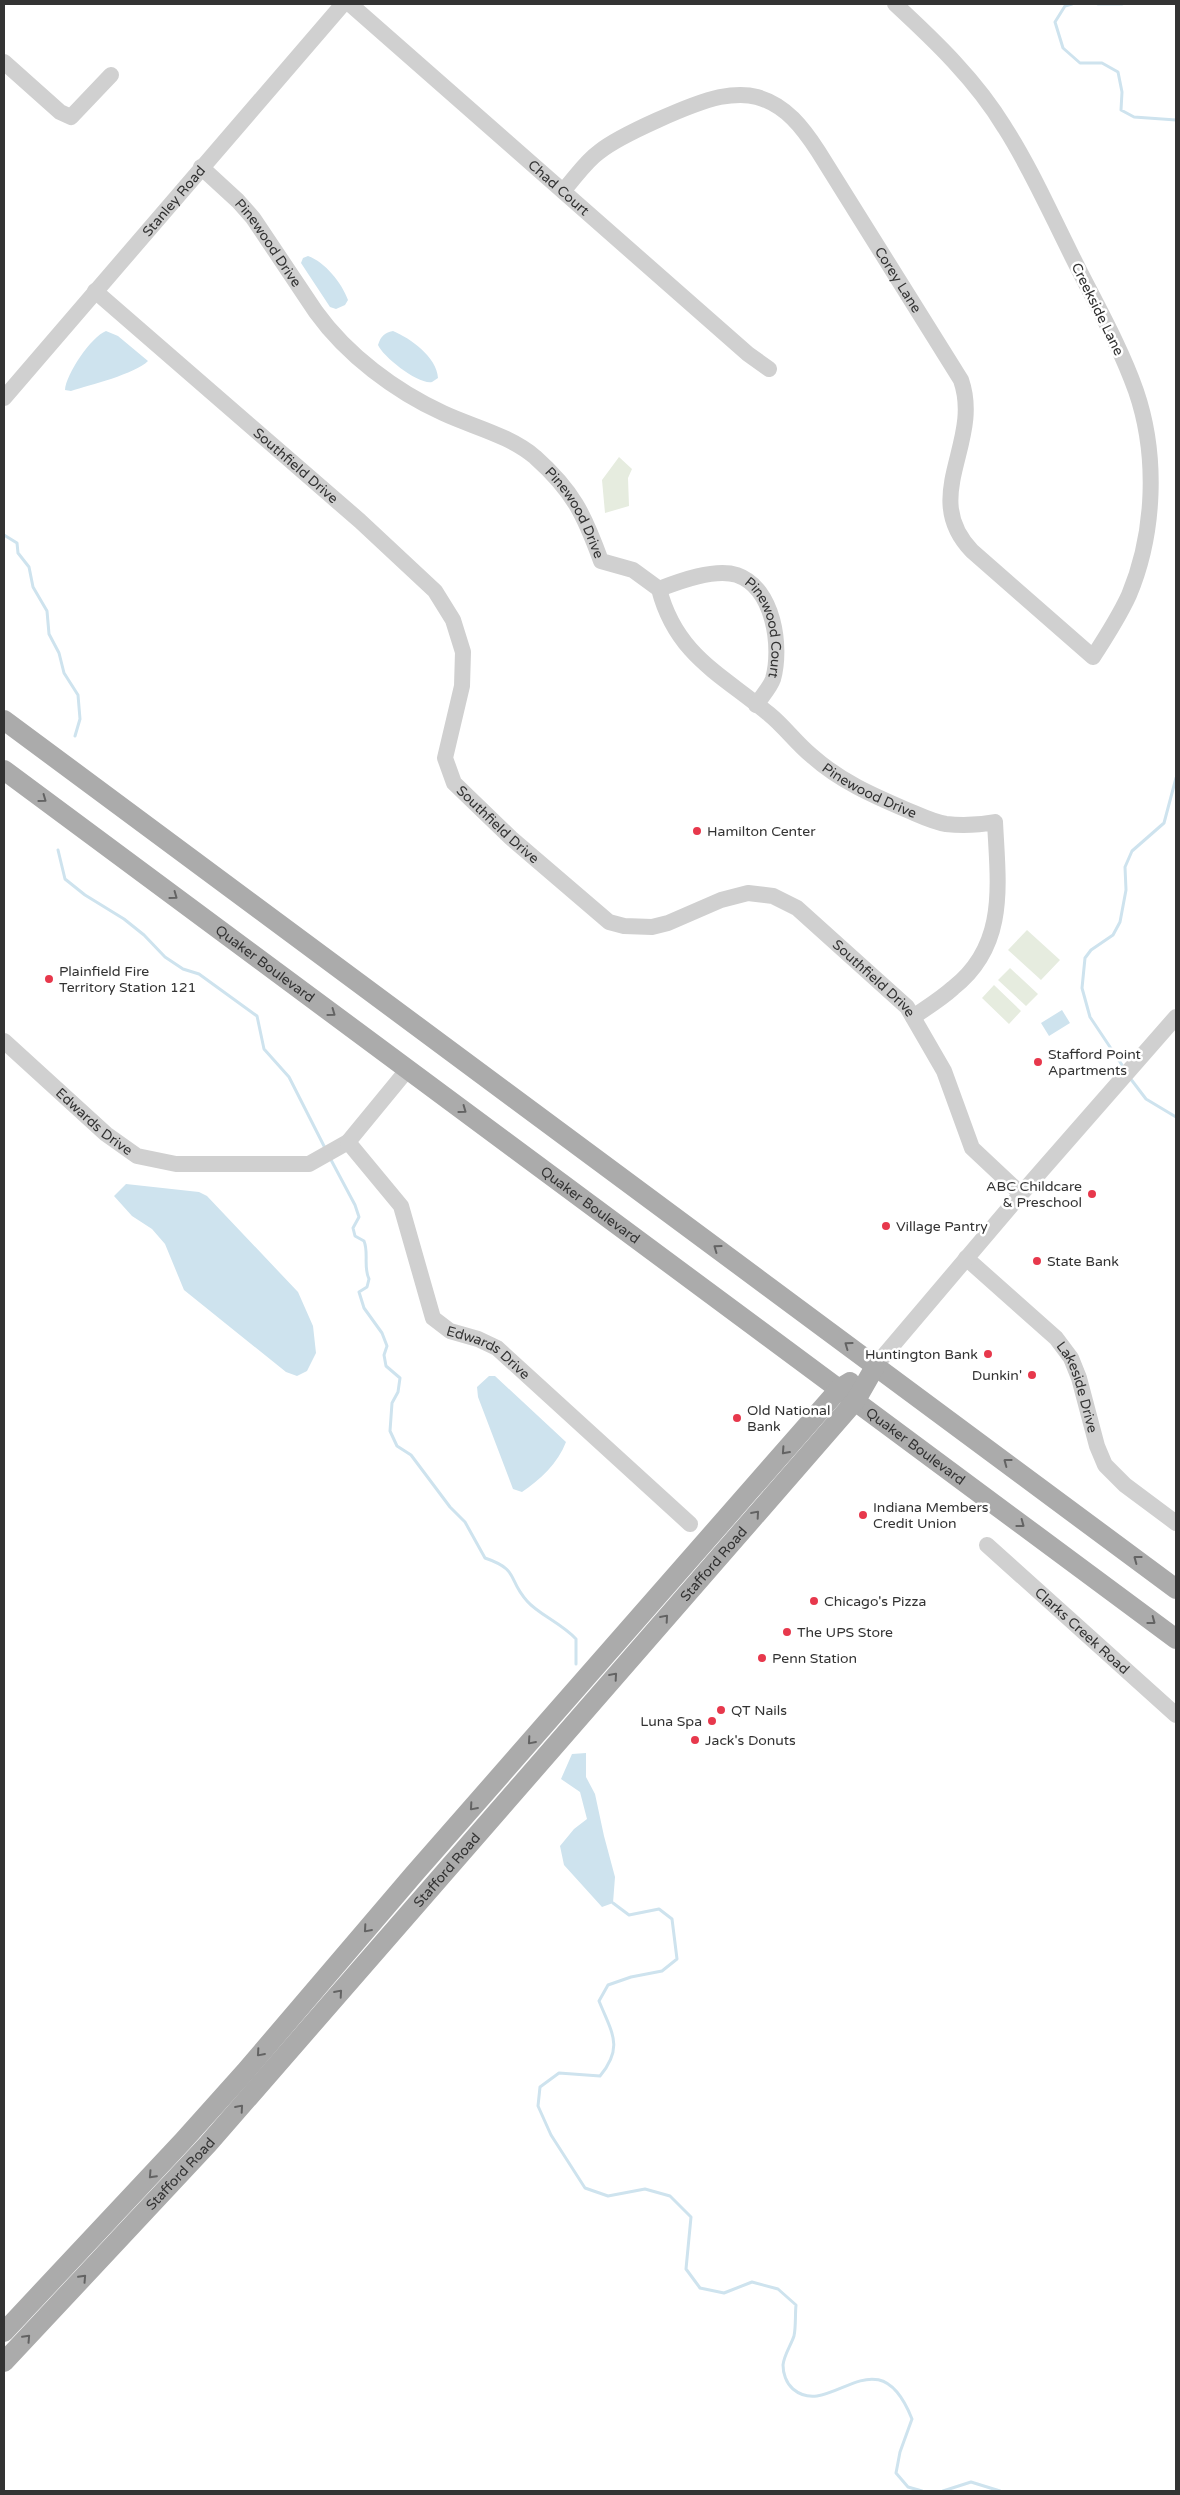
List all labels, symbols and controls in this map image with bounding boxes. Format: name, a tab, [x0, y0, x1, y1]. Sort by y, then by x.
street label: Chad Court	[524, 157, 593, 220]
street label: Stanley Road	[139, 162, 209, 240]
street label: Pinewood Drive	[231, 195, 305, 291]
street label: Corey Lane	[871, 244, 925, 316]
street label: Creekside Lane	[1068, 260, 1127, 358]
street label: Southfield Drive	[250, 424, 341, 507]
street label: Pinewood Drive	[541, 463, 607, 561]
street label: Pinewood Court	[741, 574, 784, 681]
street label: Pinewood Drive	[819, 759, 919, 822]
street label: Southfield Drive	[453, 782, 542, 867]
one-way arrow	[37, 793, 47, 802]
place label: Hamilton Center	[707, 823, 816, 840]
marker: Hamilton Center	[691, 825, 703, 837]
one-way arrow	[168, 890, 178, 899]
street label: Quaker Boulevard	[212, 922, 318, 1006]
street label: Southfield Drive	[829, 936, 919, 1020]
place label: Plainfield Fire Territory Station 121	[59, 963, 196, 996]
marker: Plainfield Fire Territory Station 121	[43, 973, 55, 985]
one-way arrow	[326, 1007, 336, 1016]
place label: Stafford Point Apartments	[1048, 1046, 1141, 1079]
marker: Stafford Point Apartments	[1032, 1056, 1044, 1068]
street label: Edwards Drive	[52, 1084, 136, 1159]
one-way arrow	[457, 1104, 467, 1113]
street label: Quaker Boulevard	[537, 1163, 643, 1248]
place label: ABC Childcare & Preschool	[986, 1178, 1082, 1211]
marker: ABC Childcare & Preschool	[1086, 1188, 1098, 1200]
place label: Village Pantry	[896, 1218, 988, 1235]
marker: Village Pantry	[880, 1220, 892, 1232]
one-way arrow	[714, 1246, 723, 1254]
place label: State Bank	[1047, 1253, 1119, 1270]
marker: State Bank	[1031, 1255, 1043, 1267]
street label: Edwards Drive	[444, 1322, 534, 1383]
street label: Lakeside Drive	[1053, 1338, 1101, 1435]
one-way arrow	[845, 1342, 854, 1350]
place label: Huntington Bank	[865, 1346, 978, 1363]
marker: Huntington Bank	[982, 1348, 994, 1360]
place label: Dunkin'	[972, 1367, 1022, 1384]
marker: Dunkin'	[1026, 1369, 1038, 1381]
place label: Old National Bank	[747, 1402, 830, 1435]
street label: Quaker Boulevard	[862, 1404, 968, 1489]
marker: Old National Bank	[731, 1412, 743, 1424]
one-way arrow	[781, 1446, 790, 1455]
one-way arrow	[1004, 1460, 1013, 1468]
place label: Indiana Members Credit Union	[873, 1499, 989, 1532]
marker: Indiana Members Credit Union	[857, 1509, 869, 1521]
one-way arrow	[750, 1511, 759, 1520]
one-way arrow	[1015, 1518, 1025, 1527]
street label: Stafford Road	[677, 1523, 751, 1605]
one-way arrow	[1134, 1557, 1143, 1565]
street label: Clarks Creek Road	[1031, 1584, 1133, 1678]
place label: Chicago's Pizza	[824, 1593, 926, 1610]
marker: Chicago's Pizza	[808, 1595, 820, 1607]
one-way arrow	[659, 1615, 668, 1624]
one-way arrow	[1146, 1615, 1156, 1624]
place label: The UPS Store	[797, 1624, 893, 1641]
marker: The UPS Store	[781, 1626, 793, 1638]
place label: Penn Station	[772, 1650, 857, 1667]
marker: Penn Station	[756, 1652, 768, 1664]
one-way arrow	[608, 1673, 617, 1682]
place label: QT Nails	[731, 1702, 787, 1719]
marker: QT Nails	[715, 1704, 727, 1716]
place label: Luna Spa	[640, 1713, 702, 1730]
marker: Luna Spa	[706, 1715, 718, 1727]
place label: Jack's Donuts	[705, 1732, 796, 1749]
marker: Jack's Donuts	[689, 1734, 701, 1746]
one-way arrow	[528, 1736, 537, 1745]
one-way arrow	[470, 1801, 479, 1810]
street label: Stafford Road	[410, 1830, 484, 1911]
one-way arrow	[364, 1924, 373, 1933]
one-way arrow	[334, 1989, 343, 1998]
one-way arrow	[257, 2048, 266, 2057]
one-way arrow	[234, 2104, 243, 2113]
street label: Stafford Road	[143, 2134, 219, 2214]
one-way arrow	[149, 2169, 158, 2178]
one-way arrow	[77, 2274, 86, 2283]
one-way arrow	[21, 2334, 30, 2343]

